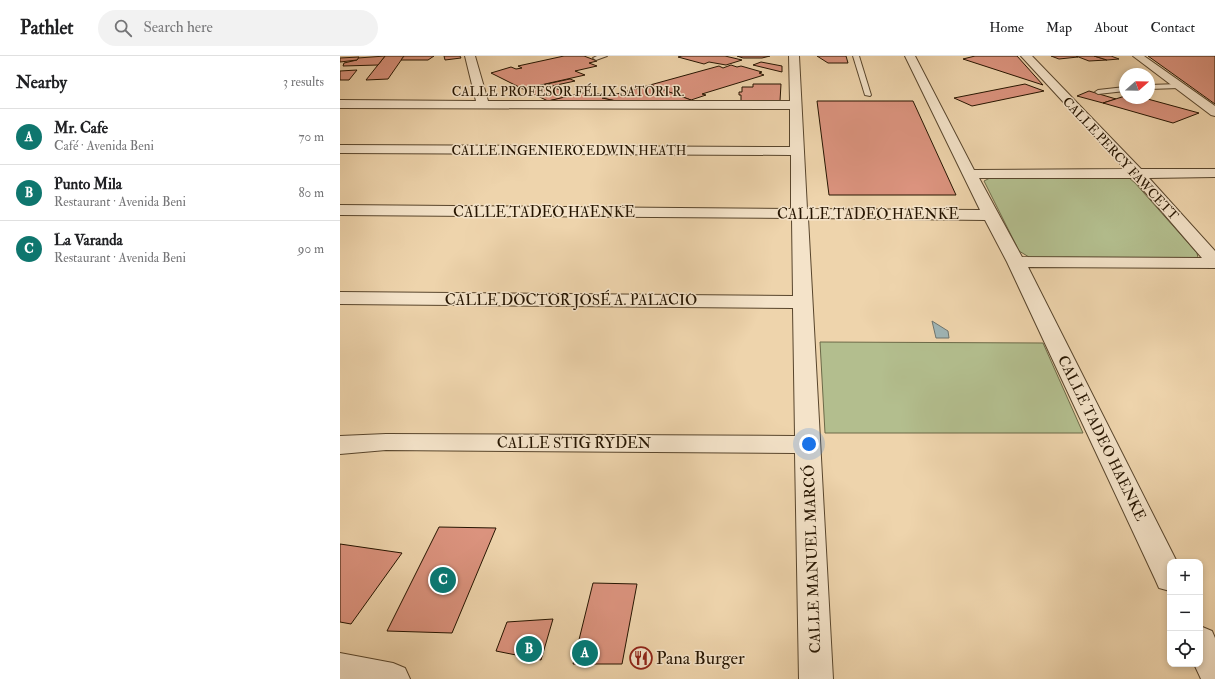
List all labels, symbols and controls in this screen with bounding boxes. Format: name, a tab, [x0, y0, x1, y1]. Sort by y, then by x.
search box	[98, 10, 378, 46]
text: Pathlet	[20, 16, 74, 40]
icon: search	[112, 17, 134, 39]
text: Search here	[144, 18, 213, 37]
text: Home	[989, 19, 1024, 36]
text: Map	[1046, 19, 1072, 36]
text: About	[1094, 19, 1128, 36]
text: Contact	[1150, 19, 1195, 36]
north arrow	[1119, 68, 1155, 104]
text: Nearby	[16, 72, 67, 93]
text: 3 results	[283, 74, 324, 90]
street label: CALLE PROFESOR FÉLIX SATORI R.	[452, 83, 684, 100]
street label: CALLE PERCY FAWCETT	[1059, 94, 1182, 224]
text: Mr. Cafe	[54, 119, 108, 138]
text: A	[25, 129, 33, 145]
text: 70 m	[299, 129, 324, 145]
text: Café · Avenida Beni	[54, 138, 154, 154]
street label: CALLE INGENIERO EDWIN HEATH	[452, 143, 687, 159]
text: Punto Mila	[54, 175, 122, 194]
text: B	[25, 185, 33, 201]
text: 80 m	[298, 185, 324, 201]
text: Restaurant · Avenida Beni	[54, 194, 186, 210]
street label: CALLE TADEO HAENKE	[453, 203, 635, 222]
street label: CALLE TADEO HAENKE	[777, 205, 959, 224]
text: La Varanda	[54, 231, 123, 250]
text: C	[24, 241, 34, 257]
text: 90 m	[298, 241, 324, 257]
text: Restaurant · Avenida Beni	[54, 250, 186, 266]
street label: CALLE DOCTOR JOSÉ A. PALACIO	[445, 289, 697, 311]
street label: CALLE TADEO HAENKE	[1053, 352, 1150, 524]
street label: CALLE STIG RYDEN	[497, 434, 652, 453]
your location	[799, 434, 819, 454]
street label: CALLE MANUEL MARCÓ	[798, 464, 825, 654]
map controls	[1167, 559, 1203, 667]
button: +	[1167, 559, 1203, 595]
pin: C	[430, 565, 456, 595]
button: −	[1167, 595, 1203, 631]
button: locate	[1167, 631, 1203, 667]
pin: B	[516, 634, 542, 664]
pin: A	[572, 638, 598, 668]
restaurant icon: Pana Burger	[628, 645, 654, 671]
place label: Pana Burger	[656, 647, 745, 670]

